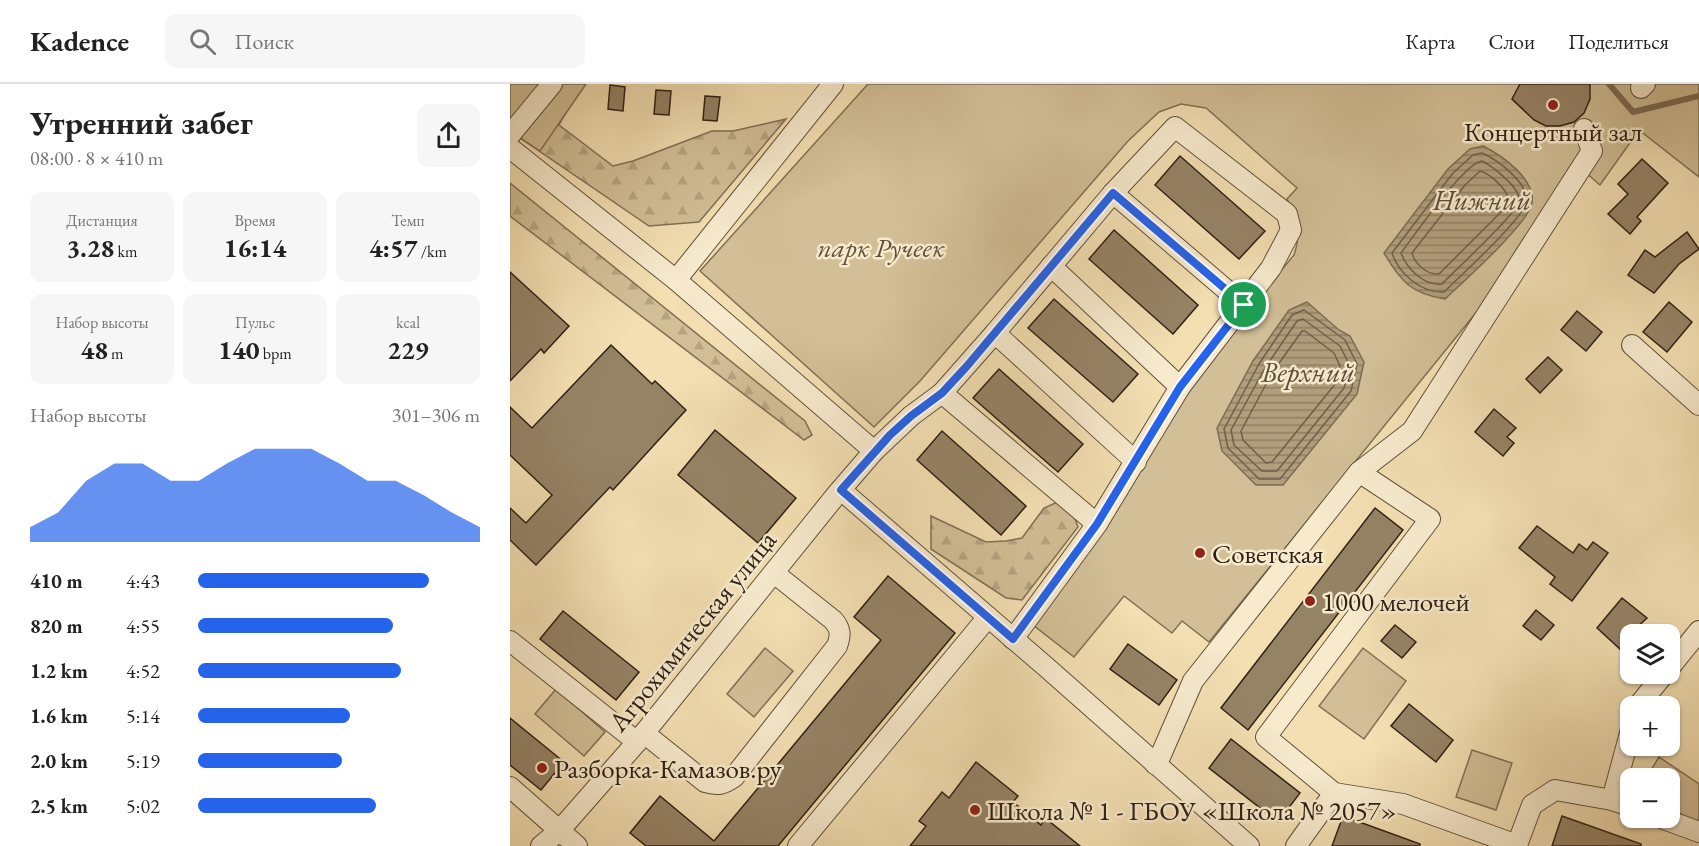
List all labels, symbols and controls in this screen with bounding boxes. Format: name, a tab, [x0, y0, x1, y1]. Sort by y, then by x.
search box	[165, 14, 585, 68]
text: Kadence	[30, 23, 129, 59]
icon: search	[186, 25, 219, 58]
text: Поиск	[234, 27, 294, 56]
text: Карта	[1405, 28, 1455, 55]
text: Слои	[1488, 28, 1535, 55]
text: Поделиться	[1568, 28, 1669, 55]
marker: Концертный зал	[1546, 98, 1560, 112]
text: Утренний забег	[30, 101, 253, 144]
button: share	[417, 104, 480, 167]
place label: Концертный зал	[1464, 114, 1642, 149]
text: 08:00 · 8 × 410 m	[30, 145, 163, 171]
water label: Нижний	[1432, 182, 1531, 218]
text: Дистанция	[66, 210, 138, 231]
text: Время	[234, 210, 276, 231]
text: Темп	[391, 210, 425, 231]
park label: парк Ручеек	[817, 230, 946, 265]
text: 3.28	[67, 231, 114, 265]
text: 16:14	[224, 231, 286, 265]
text: 4:57	[369, 231, 418, 265]
text: km	[114, 241, 137, 262]
text: /km	[418, 241, 447, 262]
pin	[1218, 279, 1269, 330]
icon: arrive	[1227, 288, 1260, 321]
text: Набор высоты	[55, 312, 149, 333]
text: Пульс	[235, 312, 275, 333]
text: kcal	[396, 312, 420, 333]
text: 48	[80, 333, 108, 367]
text: 140	[218, 333, 260, 367]
text: 229	[387, 333, 429, 367]
text: m	[108, 343, 124, 364]
text: bpm	[260, 343, 292, 364]
water label: Верхний	[1260, 354, 1355, 390]
text: Набор высоты	[30, 402, 146, 428]
text: 301–306 m	[392, 402, 480, 428]
street label: Агрохимическая улица	[600, 523, 784, 739]
place label: Советская	[1212, 536, 1324, 571]
marker: Советская	[1193, 546, 1207, 560]
text: 410 m	[30, 568, 83, 594]
text: 4:43	[126, 568, 160, 594]
place label: 1000 мелочей	[1322, 584, 1470, 619]
marker: 1000 мелочей	[1303, 594, 1317, 608]
text: 820 m	[30, 613, 83, 639]
text: 4:55	[126, 613, 160, 639]
map controls	[1620, 624, 1680, 828]
button: layers	[1620, 624, 1680, 684]
text: 1.2 km	[30, 658, 88, 684]
text: 4:52	[126, 658, 160, 684]
button: +	[1620, 696, 1680, 756]
text: 1.6 km	[30, 703, 88, 729]
text: 5:14	[126, 703, 160, 729]
text: 2.0 km	[30, 748, 88, 774]
text: 5:19	[126, 748, 160, 774]
place label: Разборка-Камазов.ру	[554, 751, 782, 786]
marker: Разборка-Камазов.ру	[535, 761, 549, 775]
button: −	[1620, 768, 1680, 828]
text: 2.5 km	[30, 793, 88, 819]
text: 5:02	[126, 793, 160, 819]
place label: Школа № 1 - ГБОУ «Школа № 2057»	[987, 793, 1397, 828]
marker: Школа № 1 - ГБОУ «Школа № 2057»	[968, 803, 982, 817]

